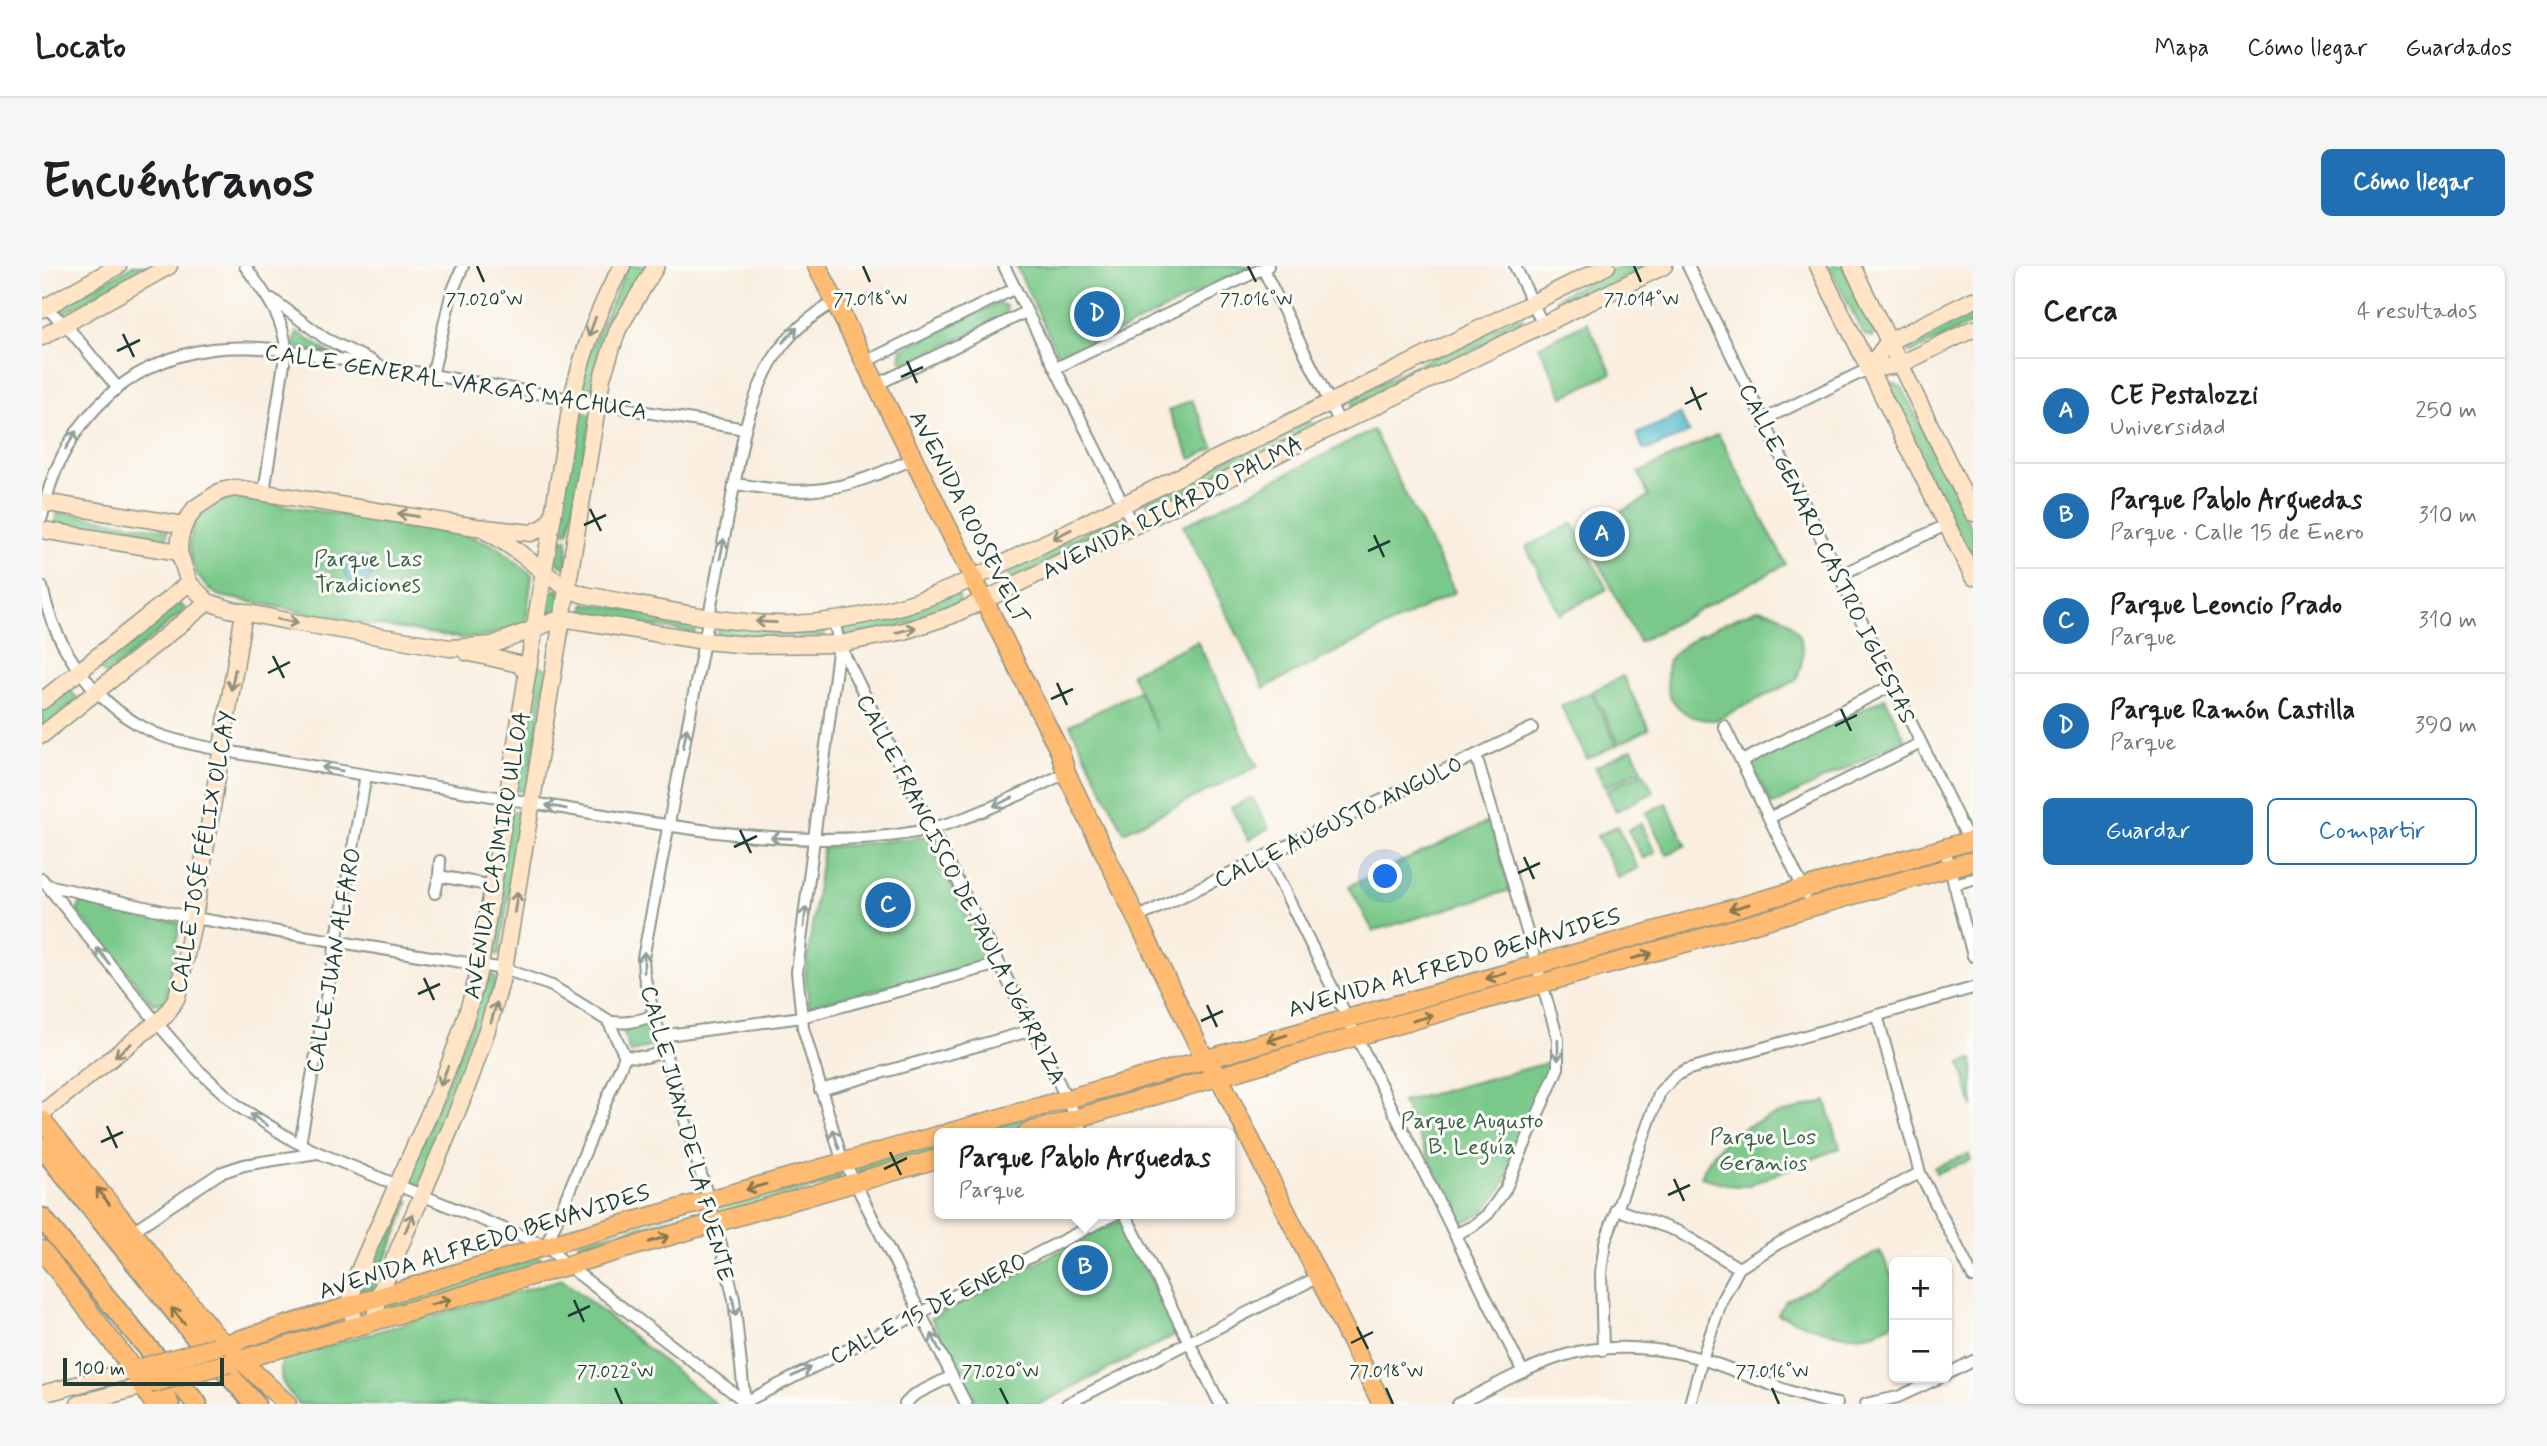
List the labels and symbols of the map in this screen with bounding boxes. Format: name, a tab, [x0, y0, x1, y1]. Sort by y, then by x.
text: 77.020°W	[445, 288, 523, 312]
text: 77.018°W	[833, 288, 907, 312]
pin: D	[1074, 288, 1120, 340]
text: 77.016°W	[1220, 288, 1292, 312]
text: 77.014°W	[1603, 288, 1679, 312]
one-way arrow	[585, 316, 598, 338]
one-way arrow	[782, 327, 799, 344]
street label: CALLE GENERAL VARGAS MACHUCA	[262, 338, 649, 428]
street label: CALLE GENARO CASTRO IGLESIAS	[1731, 379, 1922, 729]
street label: AVENIDA ROOSEVELT	[901, 406, 1036, 631]
street label: AVENIDA RICARDO PALMA	[1037, 430, 1309, 588]
one-way arrow	[64, 431, 78, 451]
one-way arrow	[397, 508, 420, 521]
pin: A	[1579, 508, 1625, 560]
one-way arrow	[1052, 528, 1073, 542]
one-way arrow	[716, 538, 729, 561]
park label: Parque Las Tradiciones	[314, 545, 422, 601]
one-way arrow	[276, 615, 299, 628]
one-way arrow	[755, 616, 778, 629]
one-way arrow	[894, 623, 916, 636]
one-way arrow	[226, 668, 239, 691]
street label: CALLE FRANCISCO DE PAULA UGARRIZA	[851, 690, 1073, 1088]
street label: CALLE JOSÉ FÉLIX OLCAY	[163, 708, 244, 996]
street label: AVENIDA CASIMIRO ULLOA	[458, 709, 538, 1002]
one-way arrow	[678, 727, 692, 750]
street label: CALLE AUGUSTO ANGULO	[1210, 750, 1468, 896]
one-way arrow	[321, 762, 344, 776]
one-way arrow	[993, 796, 1015, 809]
one-way arrow	[545, 800, 568, 813]
one-way arrow	[770, 831, 793, 844]
street label: CALLE JUAN ALFARO	[300, 845, 370, 1075]
your location	[1368, 859, 1402, 893]
pin: C	[865, 879, 911, 931]
one-way arrow	[510, 891, 523, 914]
one-way arrow	[1728, 901, 1751, 914]
street label: AVENIDA ALFREDO BENAVIDES	[1285, 902, 1625, 1026]
one-way arrow	[798, 906, 811, 928]
one-way arrow	[96, 948, 111, 966]
one-way arrow	[1631, 948, 1653, 961]
one-way arrow	[637, 950, 651, 973]
one-way arrow	[1486, 970, 1508, 983]
street label: CALLE JUAN DE LA FUENTE	[632, 983, 740, 1284]
one-way arrow	[488, 1001, 501, 1023]
one-way arrow	[1412, 1010, 1434, 1023]
one-way arrow	[1267, 1033, 1289, 1046]
one-way arrow	[1551, 1038, 1565, 1061]
one-way arrow	[114, 1042, 133, 1057]
one-way arrow	[437, 1065, 450, 1087]
park label: Parque Augusto B. Leguía	[1400, 1107, 1544, 1165]
one-way arrow	[250, 1113, 270, 1127]
park label: Parque Los Geranios	[1710, 1123, 1816, 1179]
one-way arrow	[828, 1128, 841, 1150]
street label: AVENIDA ALFREDO BENAVIDES	[315, 1178, 654, 1308]
one-way arrow	[745, 1181, 768, 1194]
one-way arrow	[95, 1188, 111, 1206]
one-way arrow	[403, 1212, 416, 1234]
one-way arrow	[648, 1232, 670, 1245]
pin: B	[1062, 1242, 1108, 1294]
street label: CALLE 15 DE ENERO	[825, 1247, 1032, 1372]
one-way arrow	[728, 1294, 741, 1317]
one-way arrow	[429, 1295, 451, 1308]
one-way arrow	[170, 1307, 185, 1325]
one-way arrow	[929, 1333, 942, 1354]
scale bar	[63, 1355, 224, 1387]
text: 77.022°W	[577, 1360, 653, 1384]
text: 77.020°W	[961, 1360, 1039, 1384]
text: 77.018°W	[1349, 1360, 1423, 1384]
text: 77.016°W	[1736, 1360, 1808, 1384]
one-way arrow	[790, 1365, 811, 1379]

